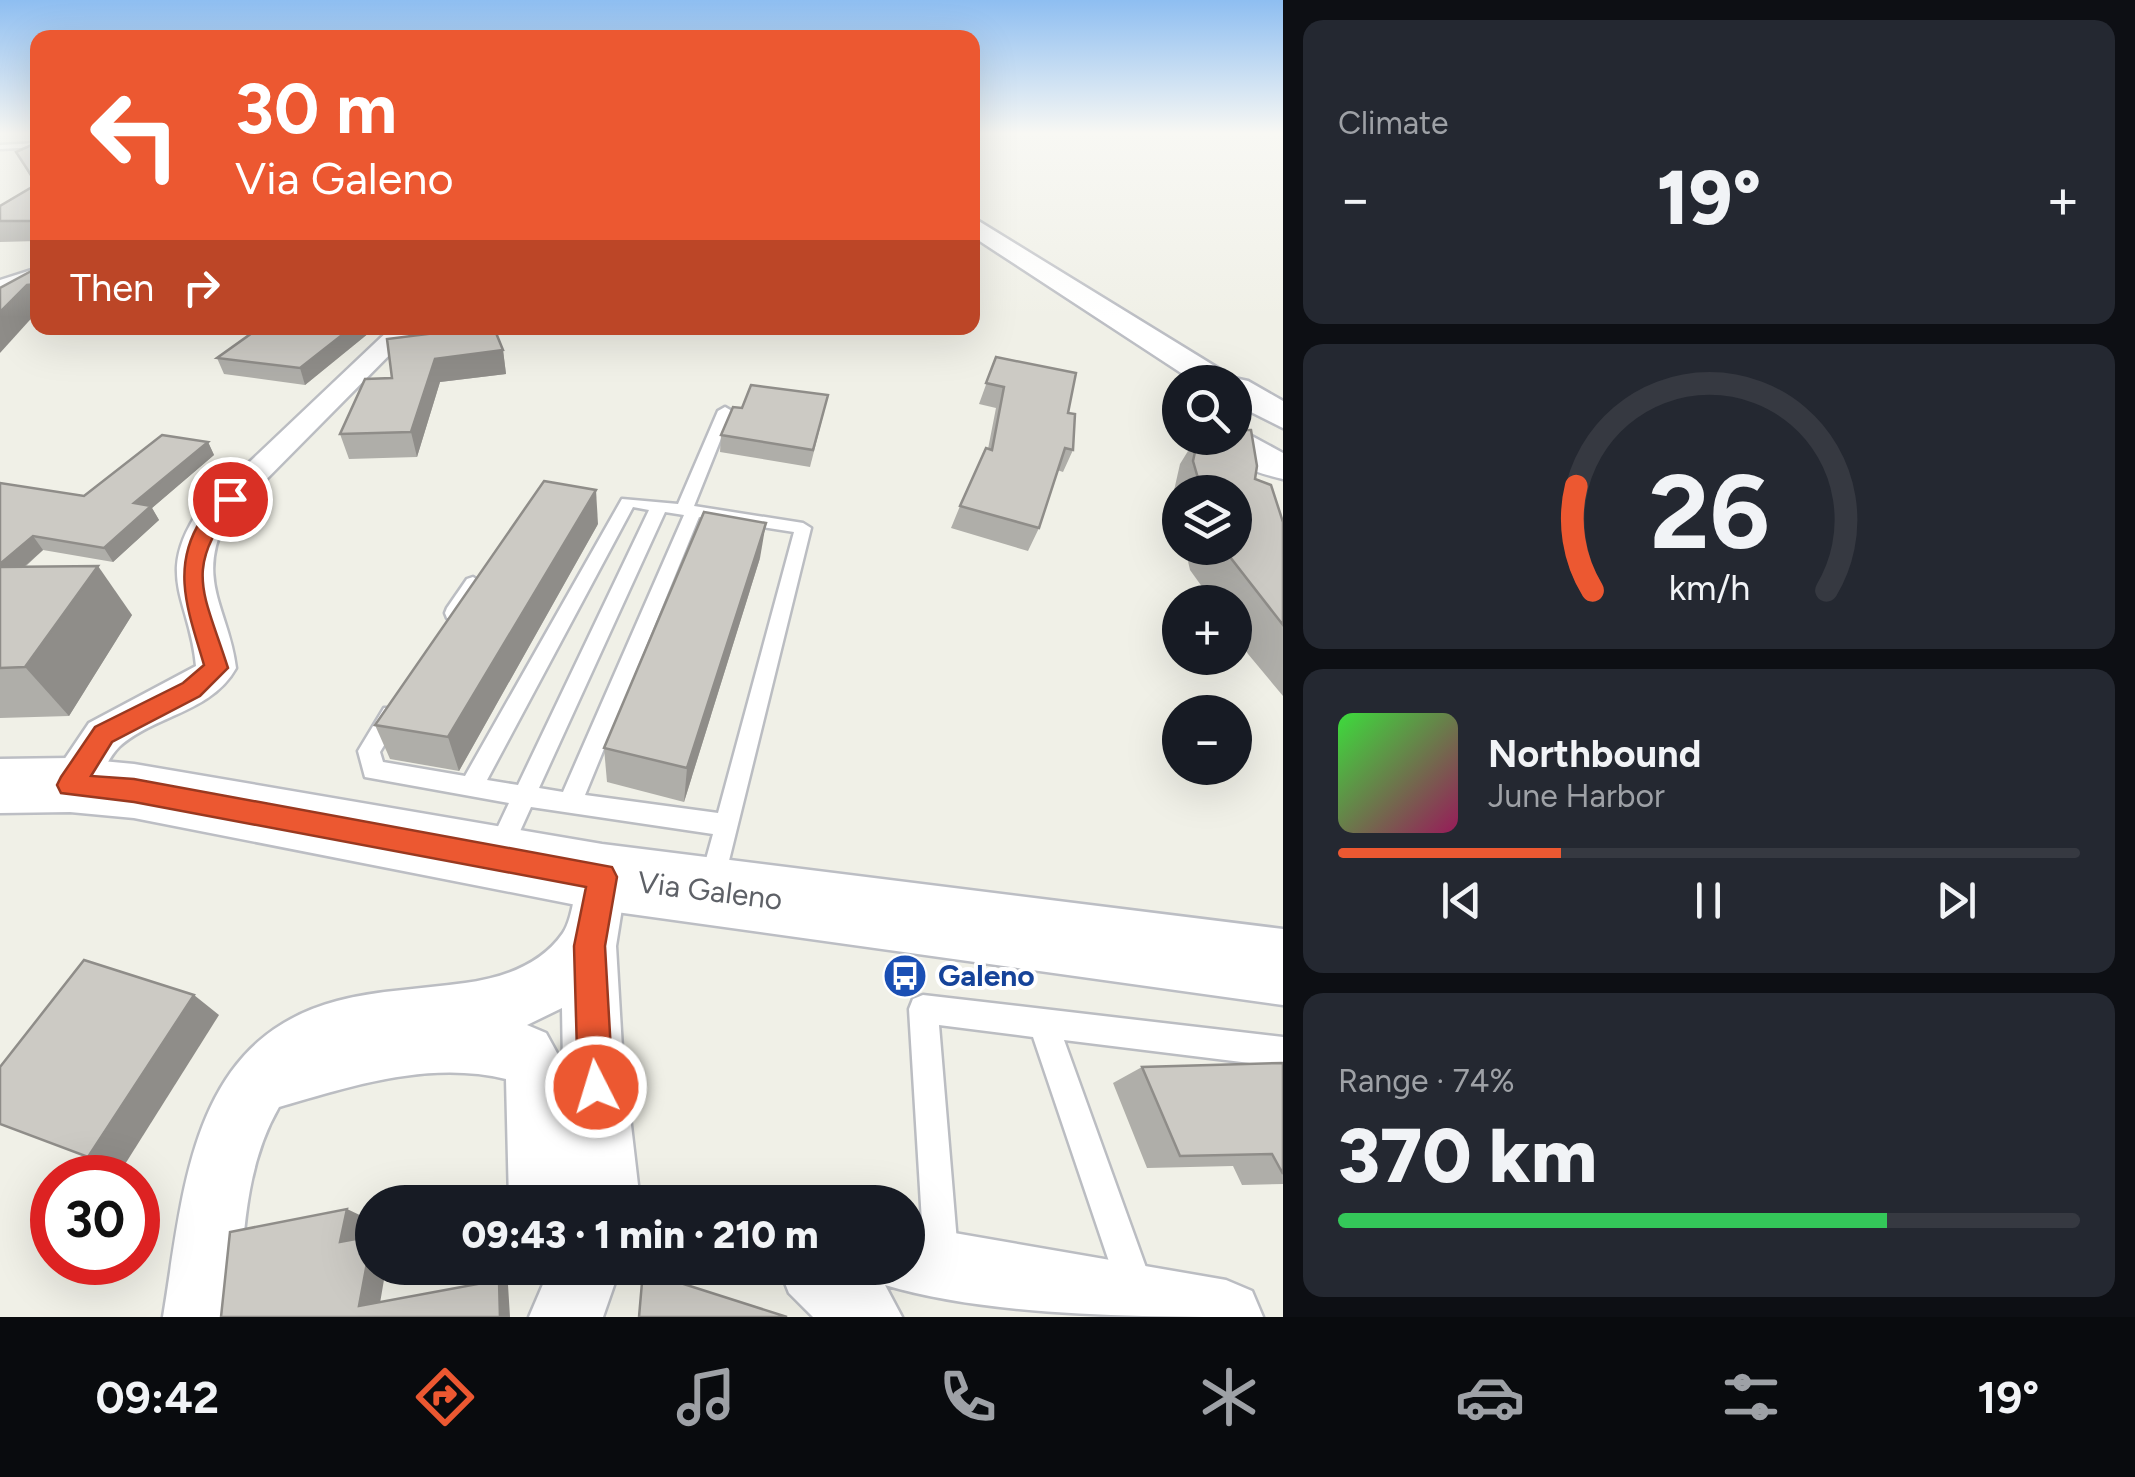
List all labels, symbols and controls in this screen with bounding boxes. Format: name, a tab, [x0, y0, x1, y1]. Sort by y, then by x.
text: 30 m	[235, 66, 397, 151]
icon: left	[70, 70, 200, 200]
text: Climate	[1338, 104, 1449, 142]
text: Via Galeno	[235, 151, 454, 205]
text: 19°	[1657, 153, 1761, 243]
text: −	[1338, 166, 1372, 232]
text: +	[2046, 166, 2080, 232]
icon: right	[174, 260, 229, 315]
text: Then	[70, 265, 154, 311]
map controls	[1162, 365, 1252, 785]
button: search	[1162, 365, 1252, 455]
text: 26	[1649, 449, 1769, 574]
pin	[188, 457, 273, 542]
icon: arrive	[203, 472, 258, 527]
button: layers	[1162, 475, 1252, 565]
text: km/h	[1668, 566, 1750, 609]
button: +	[1162, 585, 1252, 675]
button: −	[1162, 695, 1252, 785]
text: Northbound	[1488, 731, 1701, 777]
text: June Harbor	[1488, 777, 1665, 815]
street label: Via Galeno	[636, 863, 785, 918]
icon: previous	[1434, 873, 1489, 928]
icon: pause	[1681, 873, 1736, 928]
icon: next	[1929, 873, 1984, 928]
bus stop icon: Galeno	[882, 953, 928, 999]
place label: Galeno	[938, 957, 1035, 994]
position arrow	[544, 1035, 648, 1139]
text: Range · 74%	[1338, 1062, 1515, 1100]
text: 370 km	[1338, 1111, 1597, 1201]
speed limit sign: 30	[30, 1155, 160, 1285]
text: 09:43 · 1 min · 210 m	[461, 1212, 819, 1258]
icon: directions	[410, 1362, 480, 1432]
icon: music	[671, 1362, 741, 1432]
icon: phone	[933, 1362, 1003, 1432]
icon: climate	[1194, 1362, 1264, 1432]
icon: car	[1455, 1362, 1525, 1432]
icon: filters	[1716, 1362, 1786, 1432]
text: 09:42	[96, 1370, 219, 1424]
text: 19°	[1977, 1370, 2039, 1424]

